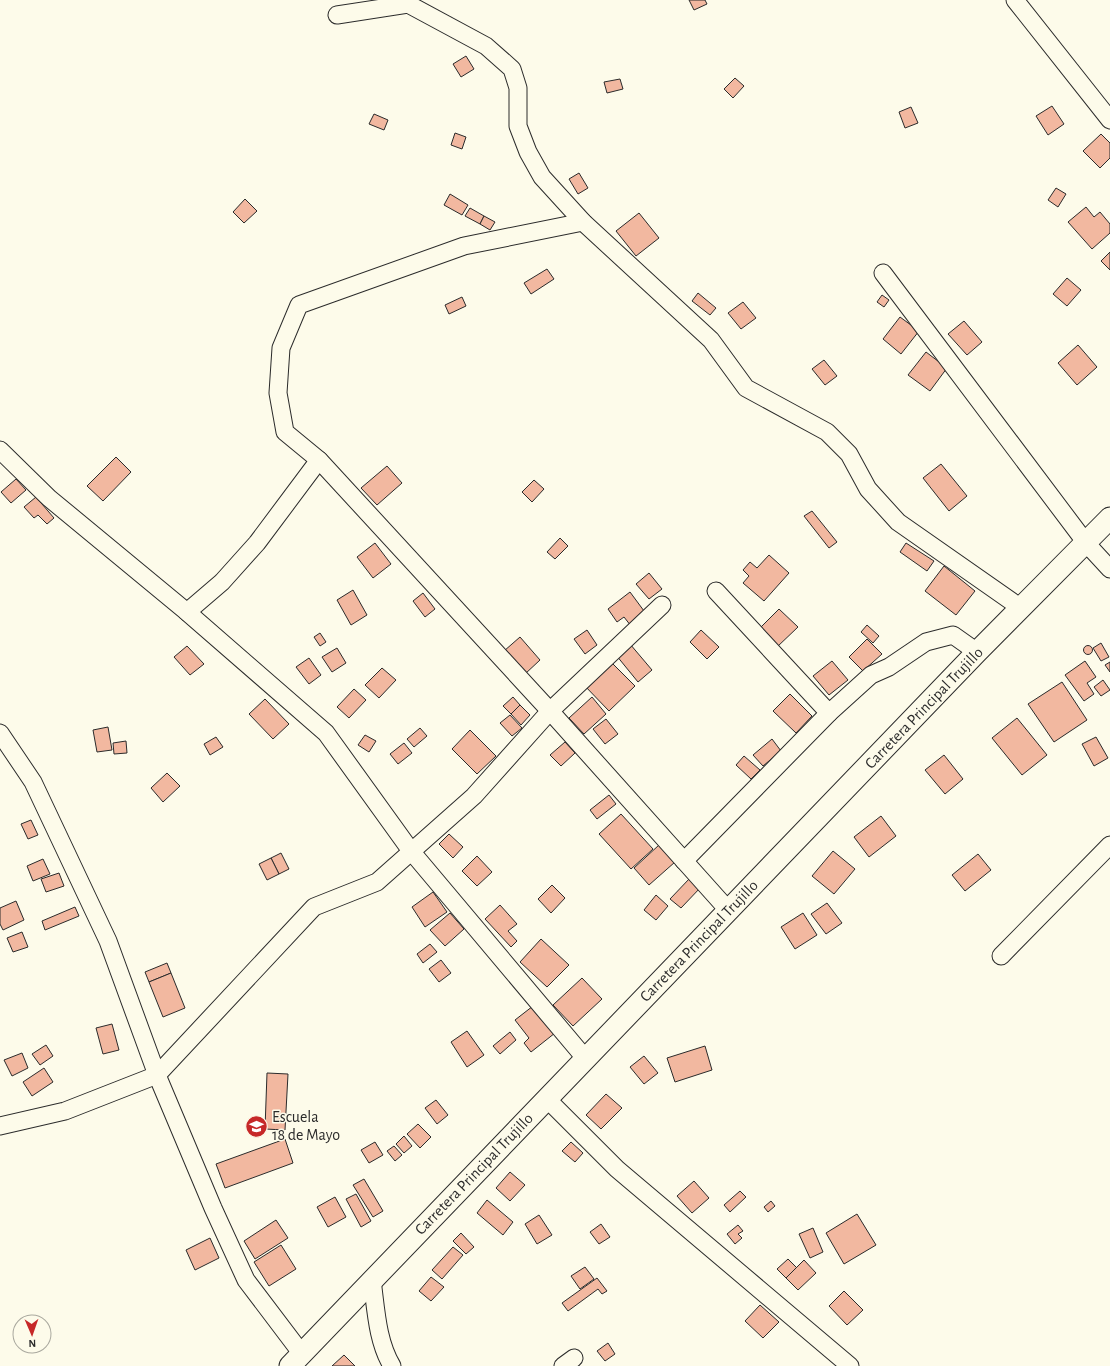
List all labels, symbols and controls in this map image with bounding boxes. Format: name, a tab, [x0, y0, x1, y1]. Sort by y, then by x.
street label: Carretera Principal Trujillo	[862, 644, 987, 773]
street label: Carretera Principal Trujillo	[637, 877, 762, 1006]
place label: Escuela 18 de Mayo	[272, 1109, 340, 1144]
street label: Carretera Principal Trujillo	[412, 1110, 537, 1239]
school or university icon: Escuela 18 de Mayo	[244, 1113, 270, 1139]
north arrow	[12, 1314, 52, 1354]
text: N	[28, 1338, 36, 1349]

